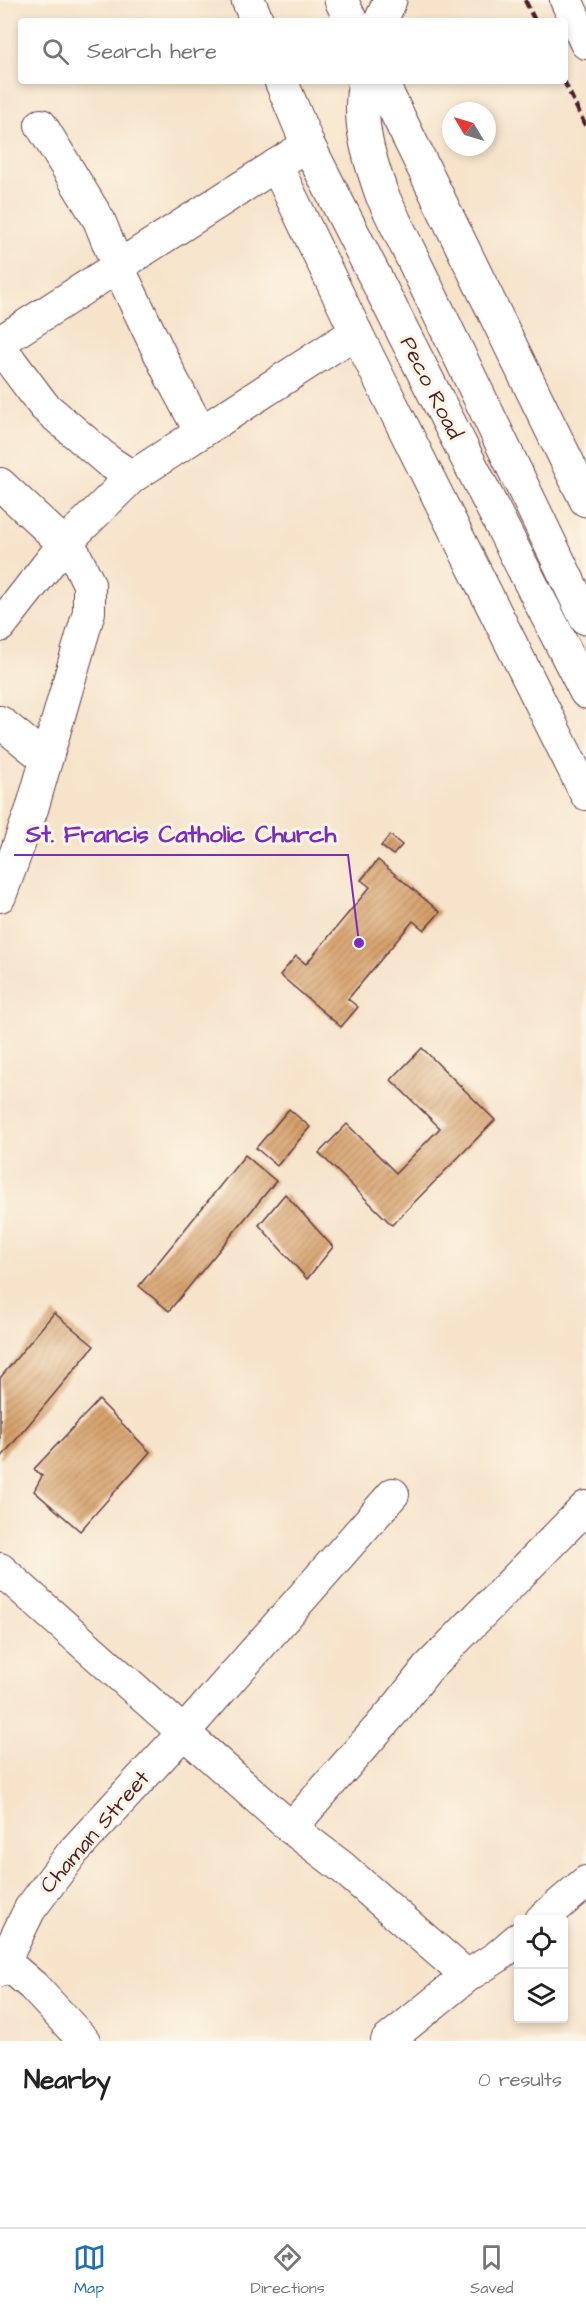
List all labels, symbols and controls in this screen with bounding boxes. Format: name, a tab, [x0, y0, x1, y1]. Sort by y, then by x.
search box	[18, 18, 568, 84]
icon: search	[39, 35, 72, 68]
text: Search here	[87, 36, 217, 67]
north arrow	[442, 102, 496, 156]
street label: Peco Road	[392, 331, 470, 445]
callout: St. Francis Catholic Church	[14, 813, 348, 855]
text: St. Francis Catholic Church	[25, 818, 337, 852]
street label: Chaman Street	[33, 1764, 157, 1900]
map controls	[514, 1915, 568, 2023]
button: locate	[514, 1915, 568, 1969]
button: layers	[514, 1969, 568, 2023]
text: Nearby	[24, 2062, 111, 2098]
text: 0 results	[478, 2066, 562, 2094]
tab: Map	[73, 2241, 106, 2299]
tab: Directions	[251, 2241, 325, 2299]
tab: Saved	[470, 2241, 513, 2299]

